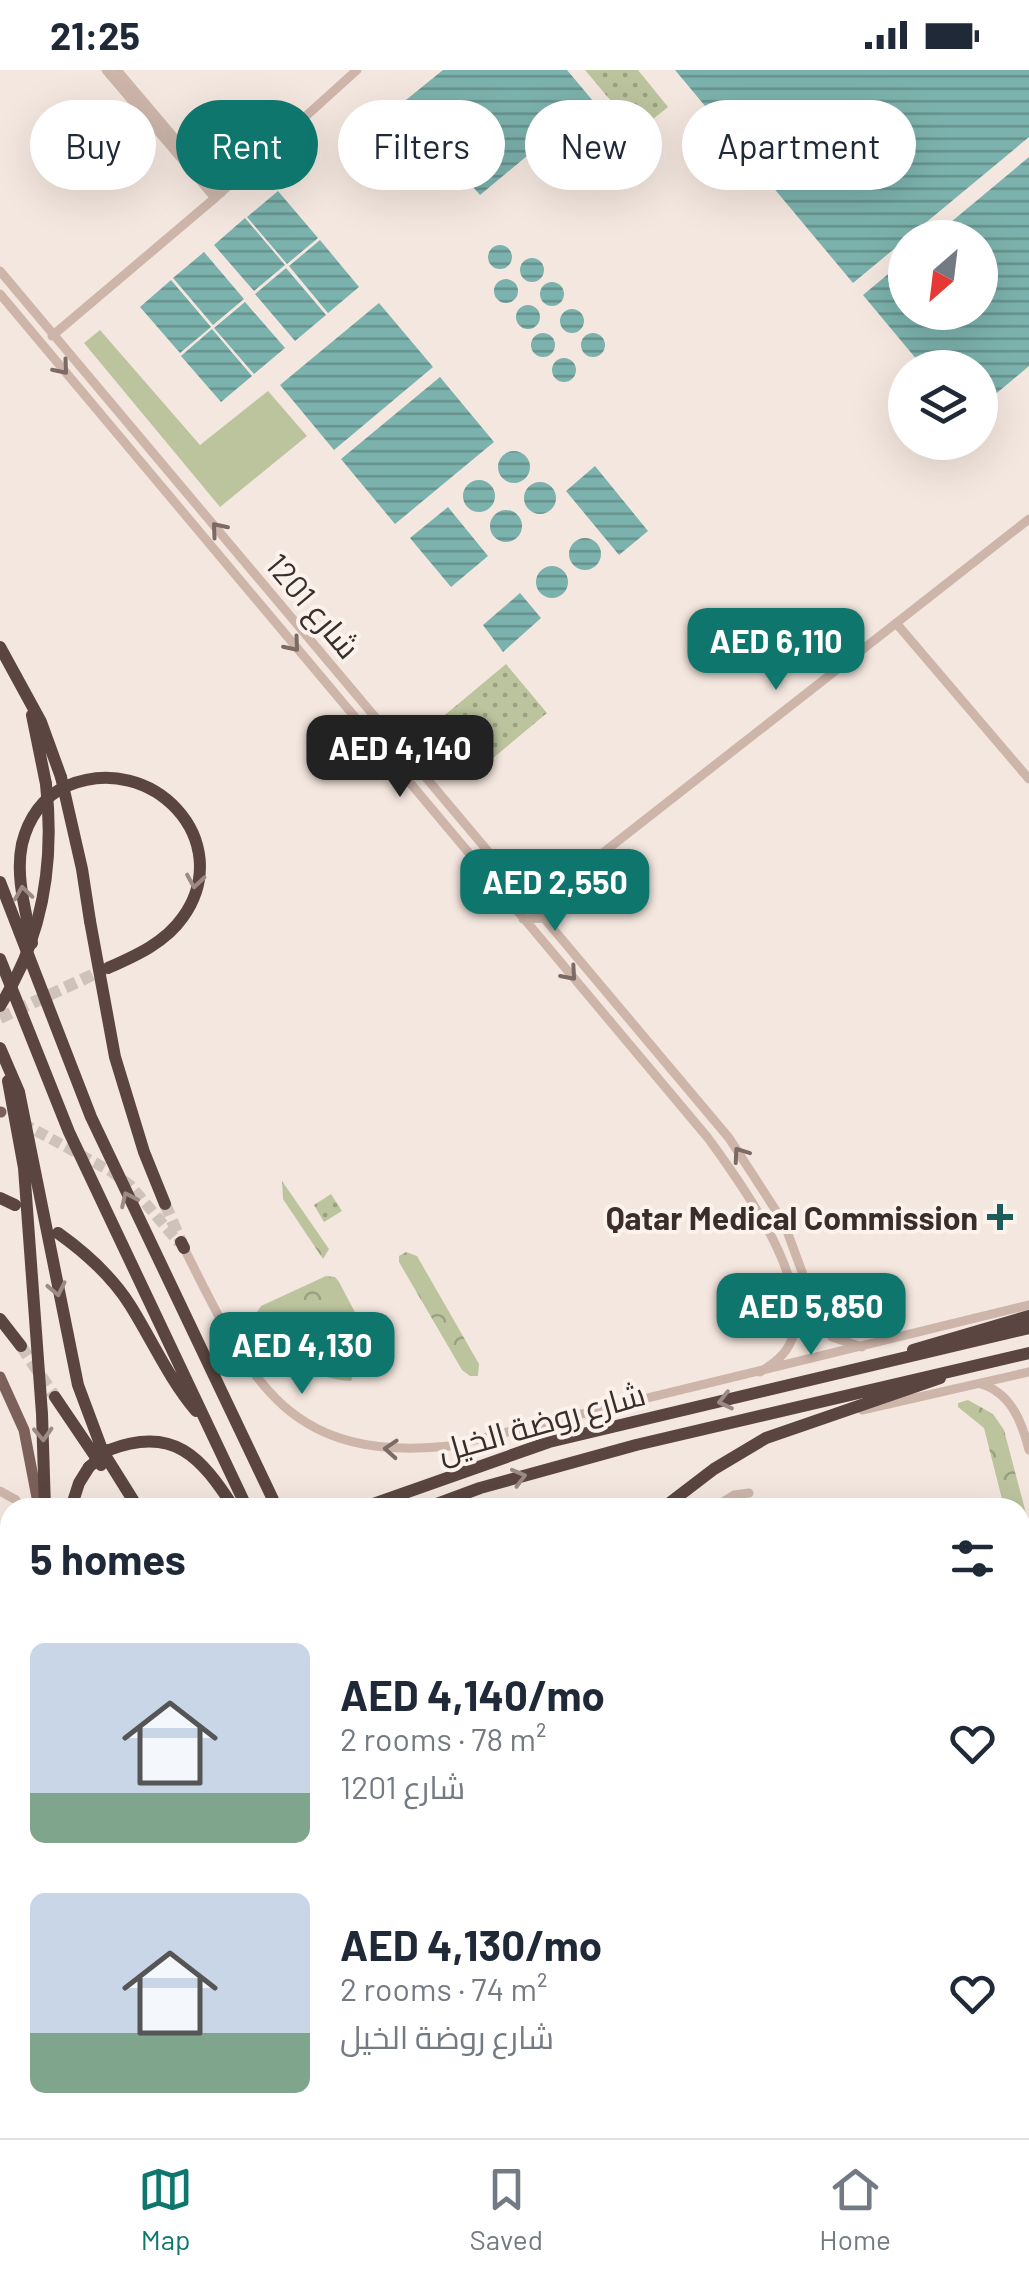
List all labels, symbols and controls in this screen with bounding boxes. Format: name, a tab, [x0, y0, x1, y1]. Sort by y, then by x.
text: 21:25	[50, 12, 140, 58]
chip: Buy	[30, 100, 156, 190]
chip: Rent	[176, 100, 318, 190]
chip: Filters	[338, 100, 505, 190]
chip: New	[525, 100, 662, 190]
chip: Apartment	[682, 100, 916, 190]
north arrow	[888, 220, 998, 330]
map controls	[888, 220, 998, 460]
button: layers	[888, 350, 998, 460]
one-way arrow	[51, 357, 69, 375]
one-way arrow	[212, 522, 230, 540]
street label: شارع 1201	[255, 545, 369, 668]
pin: AED 6,110	[662, 608, 890, 693]
text: AED 6,110	[709, 621, 843, 659]
one-way arrow	[281, 634, 299, 652]
pin: AED 4,140	[286, 715, 514, 800]
text: AED 4,140	[328, 728, 472, 766]
pin: AED 2,550	[441, 849, 669, 934]
text: AED 2,550	[482, 862, 628, 900]
one-way arrow	[186, 872, 207, 889]
one-way arrow	[14, 885, 35, 902]
one-way arrow	[558, 962, 576, 981]
one-way arrow	[735, 1147, 752, 1165]
one-way arrow	[121, 1191, 141, 1209]
place label: Qatar Medical Commission	[606, 1198, 978, 1236]
marker: Qatar Medical Commission	[987, 1204, 1013, 1230]
pin: AED 5,850	[697, 1273, 925, 1358]
one-way arrow	[46, 1281, 67, 1298]
text: AED 5,850	[739, 1286, 883, 1324]
pin: AED 4,130	[188, 1312, 416, 1397]
text: AED 4,130	[231, 1325, 373, 1363]
street label: شارع روضة الخيل	[433, 1373, 650, 1474]
one-way arrow	[717, 1389, 734, 1410]
one-way arrow	[32, 1426, 53, 1442]
one-way arrow	[383, 1439, 399, 1460]
one-way arrow	[510, 1468, 527, 1489]
icon: filters	[945, 1531, 1000, 1586]
text: 5 homes	[30, 1533, 186, 1583]
text: AED 4,140/mo	[340, 1669, 605, 1719]
icon: home	[110, 1683, 230, 1803]
icon: heart	[945, 1716, 1000, 1771]
text: 2 rooms · 78 m²	[340, 1719, 546, 1757]
text: شارع 1201	[340, 1767, 465, 1805]
text: AED 4,130/mo	[340, 1919, 602, 1969]
icon: home	[110, 1933, 230, 2053]
icon: heart	[945, 1966, 1000, 2021]
text: 2 rooms · 74 m²	[340, 1969, 547, 2007]
text: شارع روضة الخيل	[340, 2017, 554, 2055]
tab: Map	[138, 2162, 193, 2256]
tab: Saved	[470, 2162, 543, 2256]
tab: Home	[819, 2162, 891, 2256]

